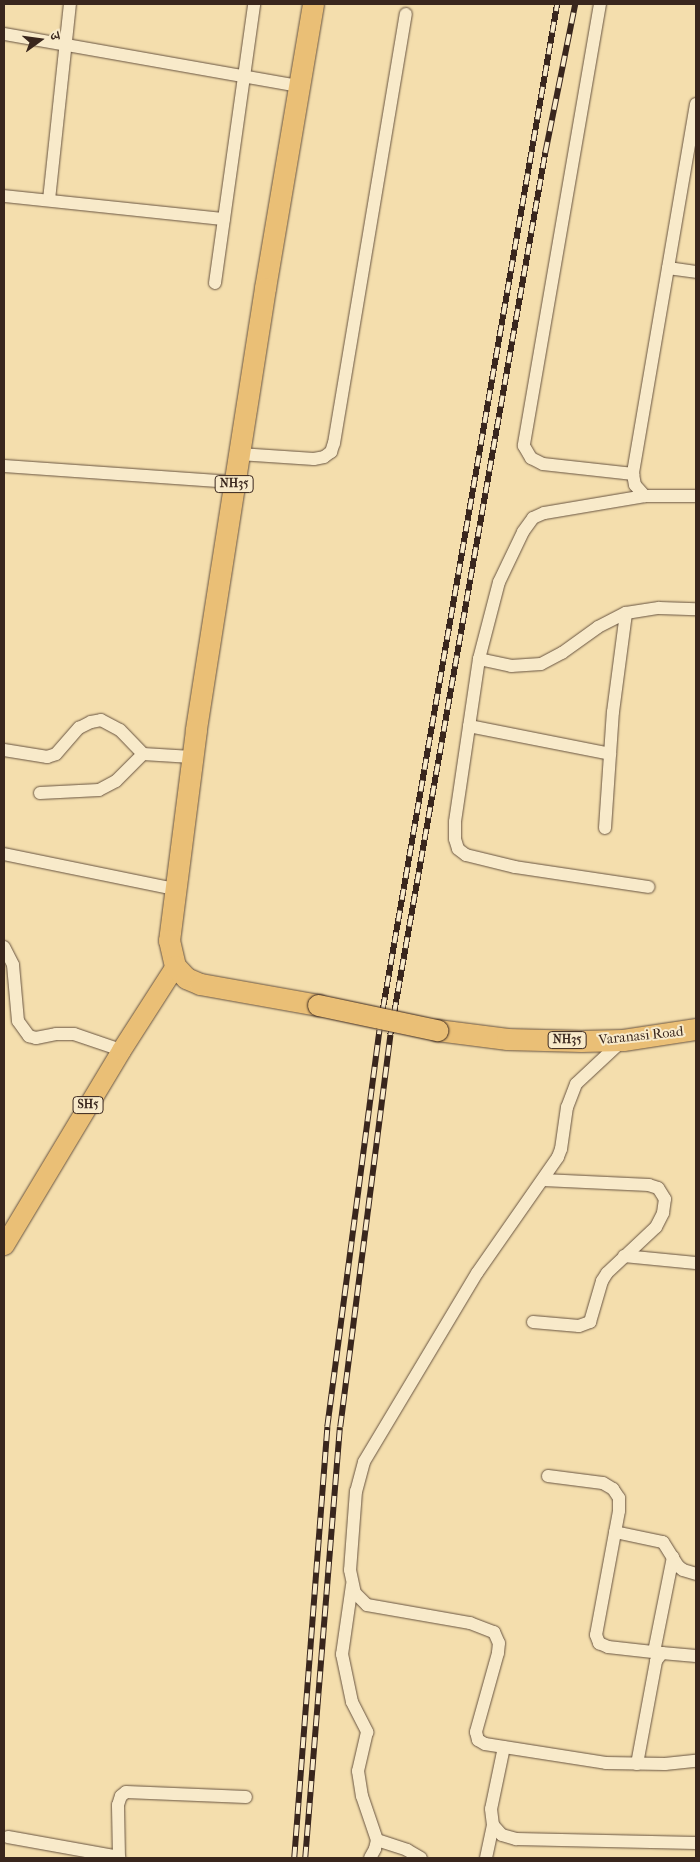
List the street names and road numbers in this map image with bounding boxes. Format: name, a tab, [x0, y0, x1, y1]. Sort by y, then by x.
road number: NH35	[214, 474, 254, 494]
street label: Varanasi Road	[598, 1023, 684, 1049]
road number: NH35	[547, 1030, 587, 1050]
road number: SH5	[72, 1096, 104, 1114]

